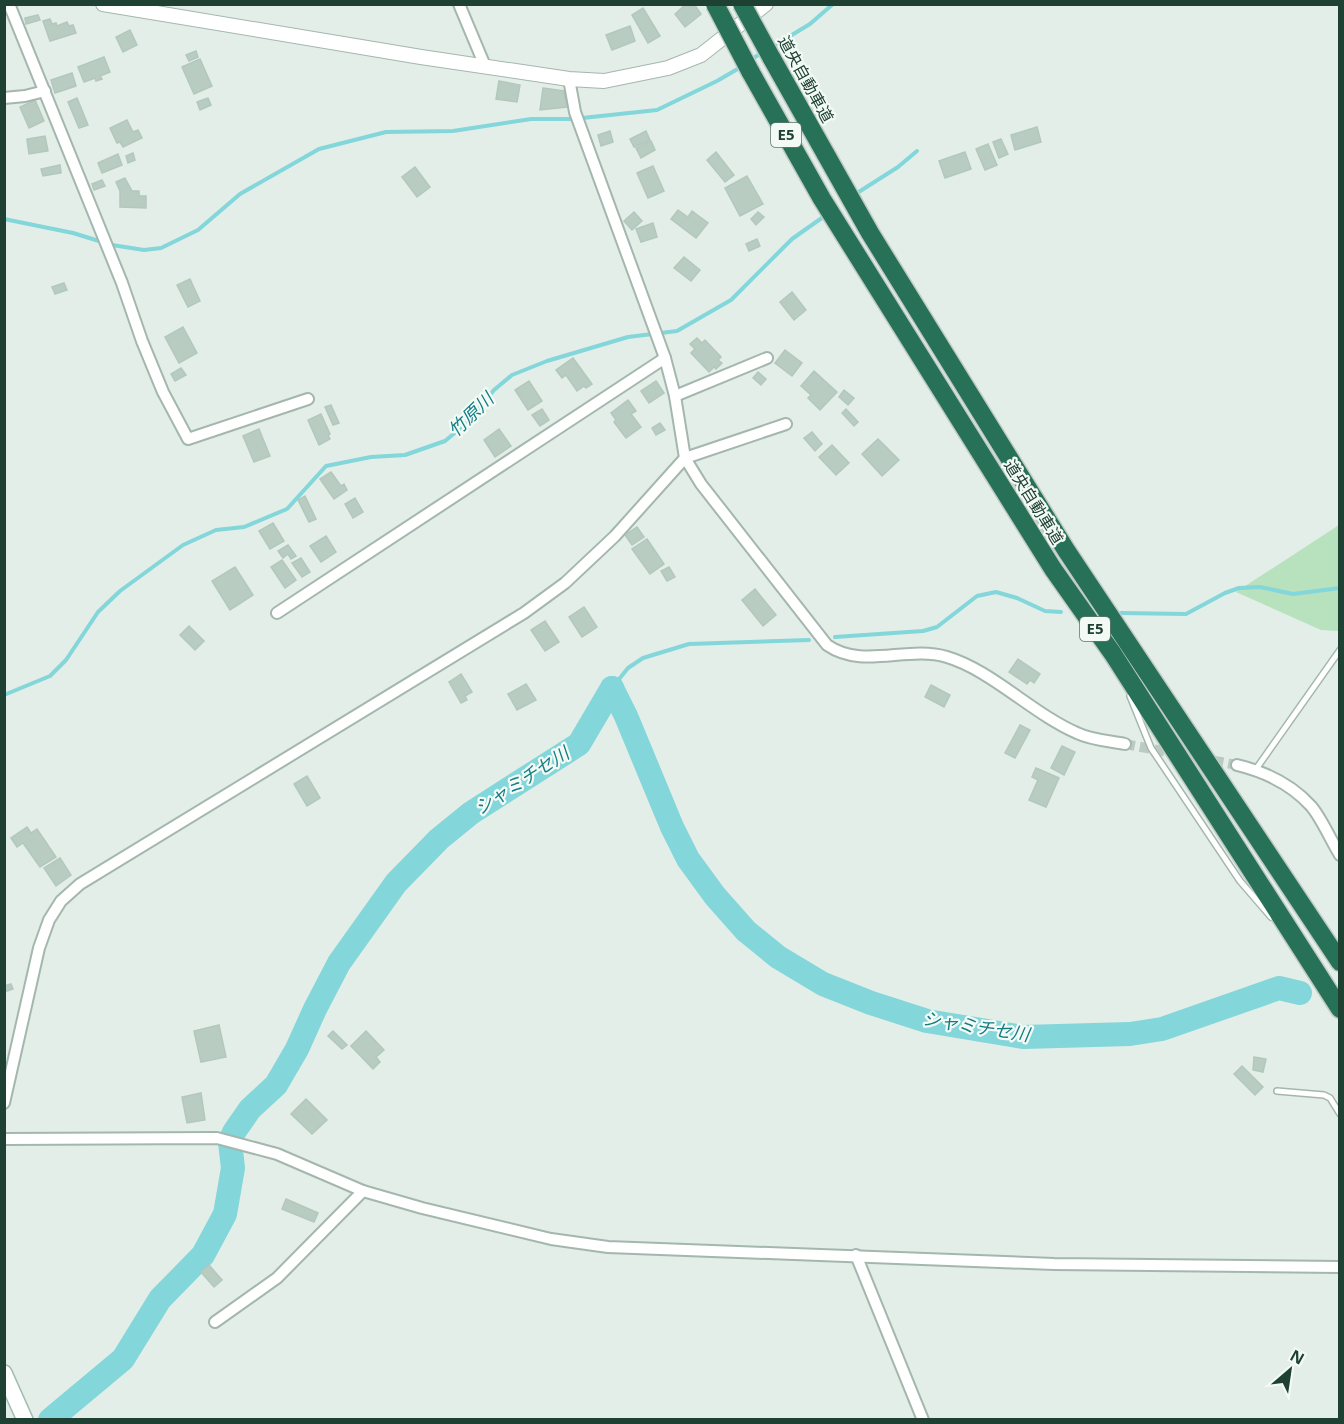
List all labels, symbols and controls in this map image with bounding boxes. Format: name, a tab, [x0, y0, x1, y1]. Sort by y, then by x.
street label: 道央自動車道	[773, 32, 839, 126]
road number: E5	[771, 123, 801, 147]
water label: 竹原川	[443, 386, 500, 442]
street label: 道央自動車道	[999, 455, 1069, 549]
road number: E5	[1080, 617, 1110, 641]
water label: シャミチセ川	[470, 740, 575, 820]
water label: シャミチセ川	[921, 1006, 1033, 1047]
north arrow	[1260, 1340, 1320, 1400]
text: N	[1286, 1344, 1308, 1370]

